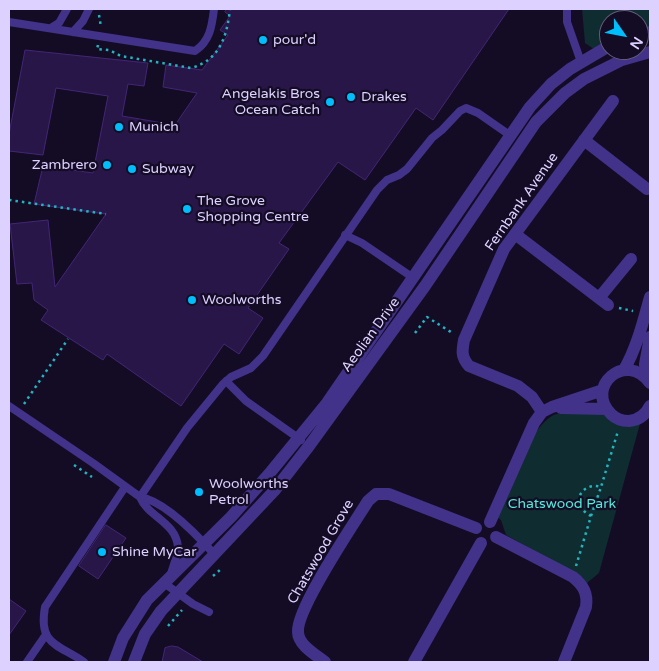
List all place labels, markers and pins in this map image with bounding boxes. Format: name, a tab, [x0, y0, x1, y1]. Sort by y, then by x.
place label: pour'd	[273, 32, 316, 48]
marker: pour'd	[257, 34, 269, 46]
place label: Angelakis Bros Ocean Catch	[222, 86, 320, 118]
place label: Drakes	[361, 89, 407, 105]
marker: Drakes	[345, 91, 357, 103]
marker: Angelakis Bros Ocean Catch	[324, 96, 336, 108]
place label: Munich	[129, 119, 179, 135]
marker: Munich	[113, 121, 125, 133]
place label: Zambrero	[32, 157, 97, 173]
marker: Zambrero	[101, 159, 113, 171]
place label: Subway	[142, 161, 194, 177]
marker: Subway	[126, 163, 138, 175]
place label: The Grove Shopping Centre	[197, 193, 309, 226]
marker: The Grove Shopping Centre	[181, 203, 193, 215]
place label: Woolworths	[202, 292, 281, 308]
marker: Woolworths	[186, 294, 198, 306]
place label: Woolworths Petrol	[209, 476, 288, 508]
marker: Woolworths Petrol	[193, 486, 205, 498]
place label: Shine MyCar	[112, 544, 196, 560]
marker: Shine MyCar	[96, 546, 108, 558]

